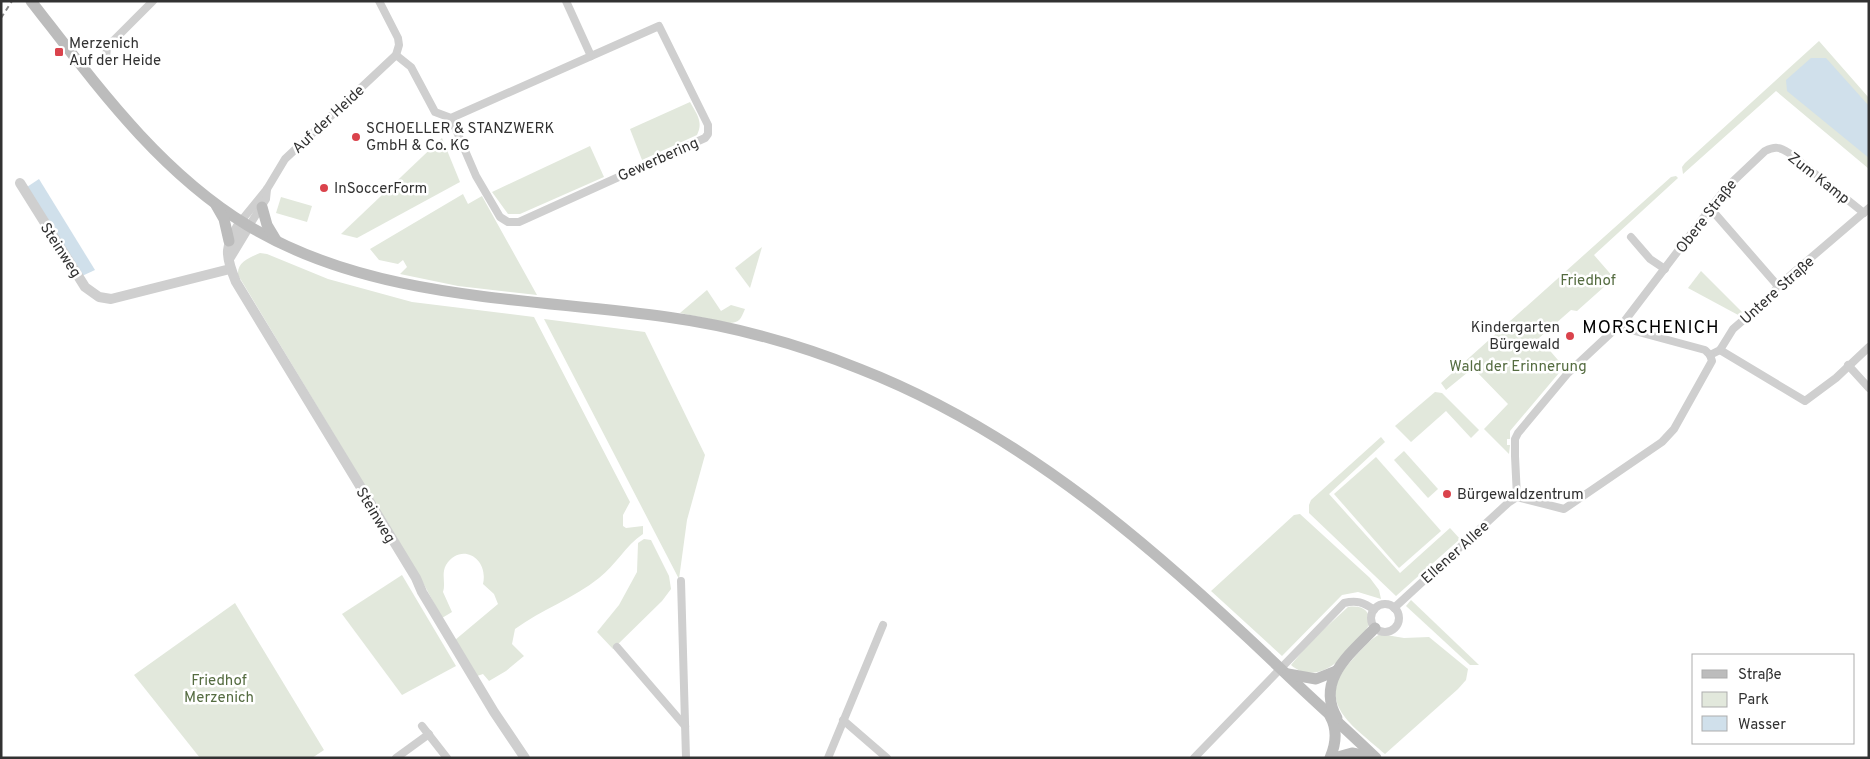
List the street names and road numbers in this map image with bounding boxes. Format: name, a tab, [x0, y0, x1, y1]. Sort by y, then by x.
street label: Auf der Heide	[289, 82, 369, 158]
street label: Gewerbering	[615, 134, 702, 187]
street label: Zum Kamp	[1783, 149, 1853, 209]
street label: Obere Straße	[1672, 176, 1742, 258]
street label: Steinweg	[35, 220, 85, 282]
street label: Untere Straße	[1737, 253, 1819, 329]
street label: Steinweg	[351, 484, 399, 547]
street label: Ellener Allee	[1418, 518, 1494, 589]

